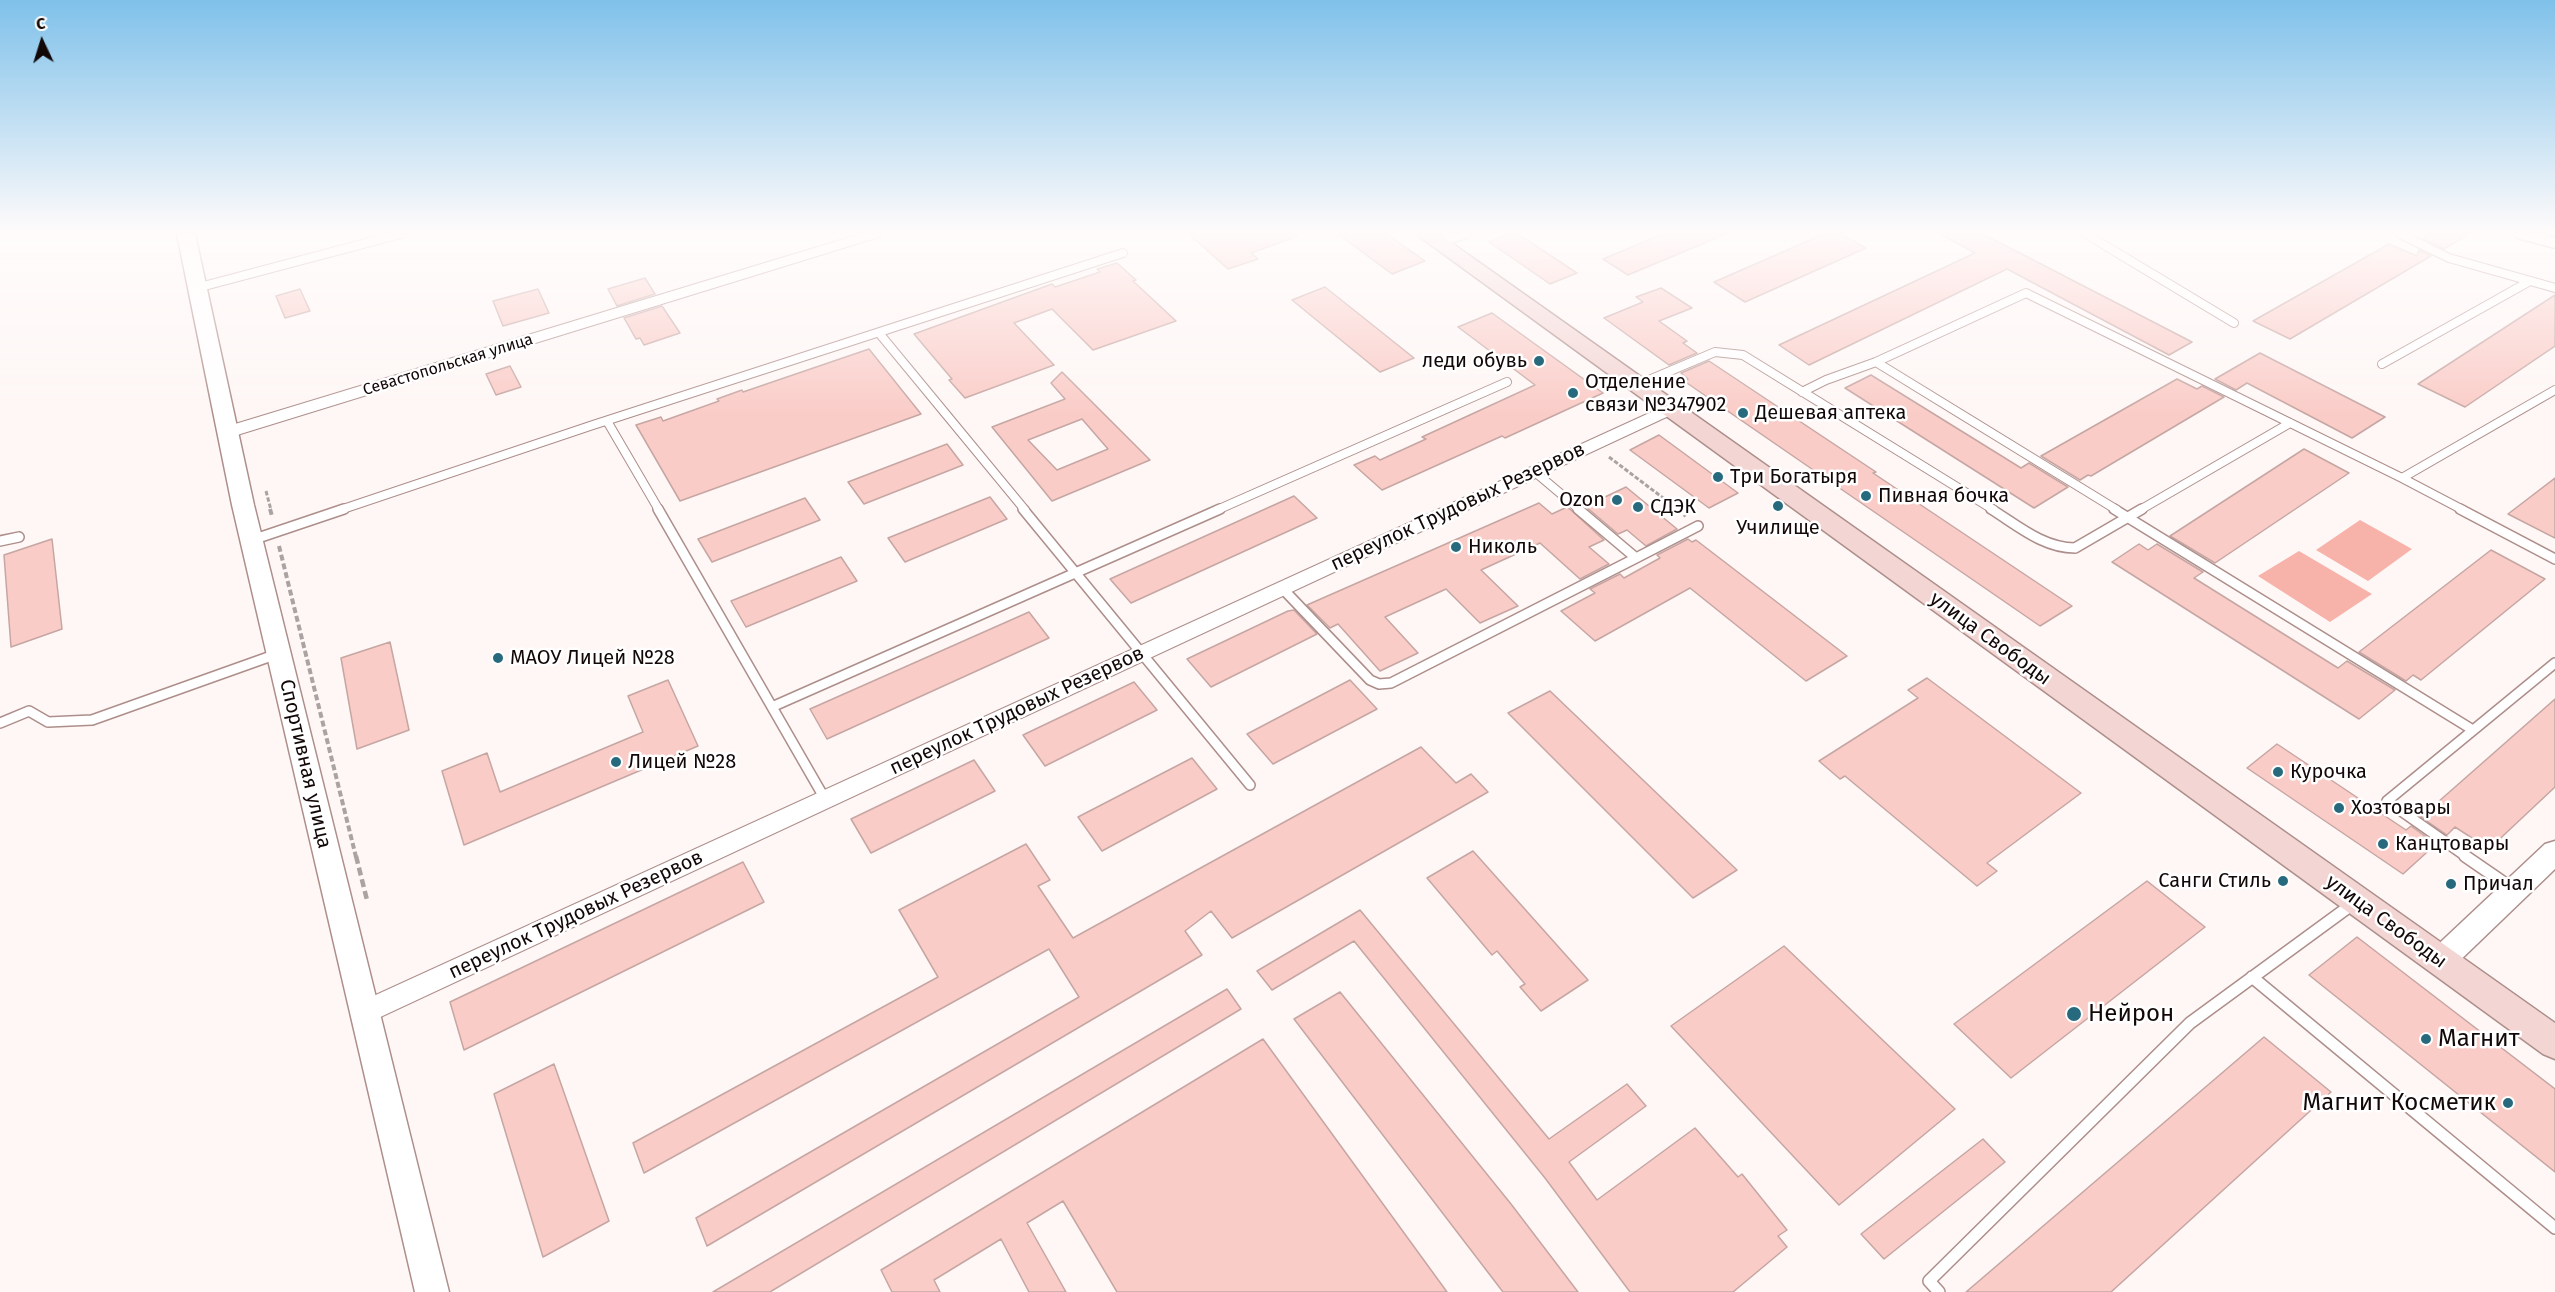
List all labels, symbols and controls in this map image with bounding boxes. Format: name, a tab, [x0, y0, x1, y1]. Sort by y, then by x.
north arrow	[12, 12, 72, 72]
text: С	[35, 14, 46, 33]
street label: Севастопольская улица	[361, 330, 535, 400]
place label: леди обувь	[1422, 349, 1527, 373]
marker: леди обувь	[1532, 354, 1546, 368]
place label: Отделение связи №347902	[1585, 370, 1726, 417]
marker: Отделение связи №347902	[1566, 386, 1580, 400]
place label: Дешевая аптека	[1755, 401, 1906, 425]
marker: Дешевая аптека	[1736, 406, 1750, 420]
street label: переулок Трудовых Резервов	[1327, 437, 1589, 577]
place label: Три Богатыря	[1730, 465, 1857, 489]
marker: Три Богатыря	[1711, 470, 1725, 484]
place label: Пивная бочка	[1878, 484, 2009, 508]
place label: Ozon	[1559, 488, 1605, 512]
marker: Пивная бочка	[1859, 489, 1873, 503]
marker: Ozon	[1610, 493, 1624, 507]
place label: СДЭК	[1650, 495, 1696, 519]
marker: Училище	[1771, 499, 1785, 513]
marker: СДЭК	[1631, 500, 1645, 514]
place label: Училище	[1736, 516, 1820, 540]
place label: Николь	[1468, 535, 1537, 559]
marker: Николь	[1449, 540, 1463, 554]
street label: улица Свободы	[1925, 587, 2055, 691]
street label: переулок Трудовых Резервов	[886, 641, 1148, 781]
place label: МАОУ Лицей №28	[510, 646, 675, 670]
marker: МАОУ Лицей №28	[491, 651, 505, 665]
street label: Спортивная улица	[274, 677, 336, 851]
place label: Лицей №28	[628, 750, 736, 774]
marker: Лицей №28	[609, 755, 623, 769]
place label: Курочка	[2290, 760, 2367, 784]
marker: Курочка	[2271, 765, 2285, 779]
place label: Хозтовары	[2351, 796, 2451, 820]
marker: Хозтовары	[2332, 801, 2346, 815]
place label: Канцтовары	[2395, 832, 2510, 856]
marker: Канцтовары	[2376, 837, 2390, 851]
street label: переулок Трудовых Резервов	[445, 845, 707, 985]
place label: Санги Стиль	[2158, 869, 2271, 893]
street label: улица Свободы	[2321, 870, 2451, 974]
place label: Причал	[2463, 872, 2534, 896]
marker: Санги Стиль	[2276, 874, 2290, 888]
marker: Причал	[2444, 877, 2458, 891]
place label: Нейрон	[2088, 1000, 2174, 1028]
marker: Нейрон	[2065, 1005, 2083, 1023]
place label: Магнит	[2438, 1025, 2519, 1053]
marker: Магнит	[2419, 1032, 2433, 1046]
place label: Магнит Косметик	[2303, 1089, 2496, 1117]
marker: Магнит Косметик	[2501, 1096, 2515, 1110]

